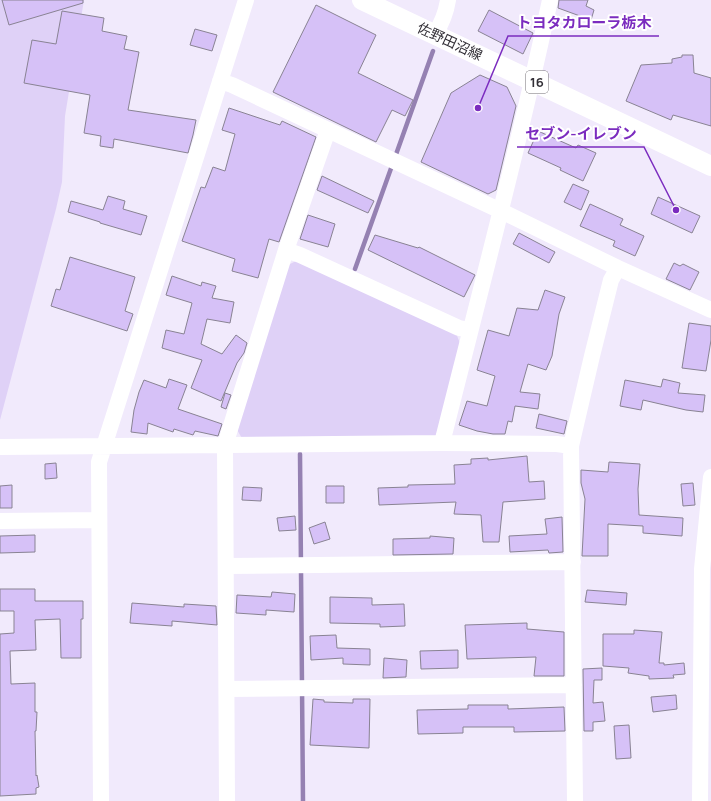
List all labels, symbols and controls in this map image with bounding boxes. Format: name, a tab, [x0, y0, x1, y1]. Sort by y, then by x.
callout: トヨタカローラ栃木	[508, 9, 659, 36]
text: トヨタカローラ栃木	[516, 12, 652, 33]
street label: 佐野田沼線	[414, 18, 486, 64]
road number: 16	[526, 71, 548, 93]
callout: セブン-イレブン	[517, 120, 644, 147]
text: セブン-イレブン	[525, 123, 637, 144]

